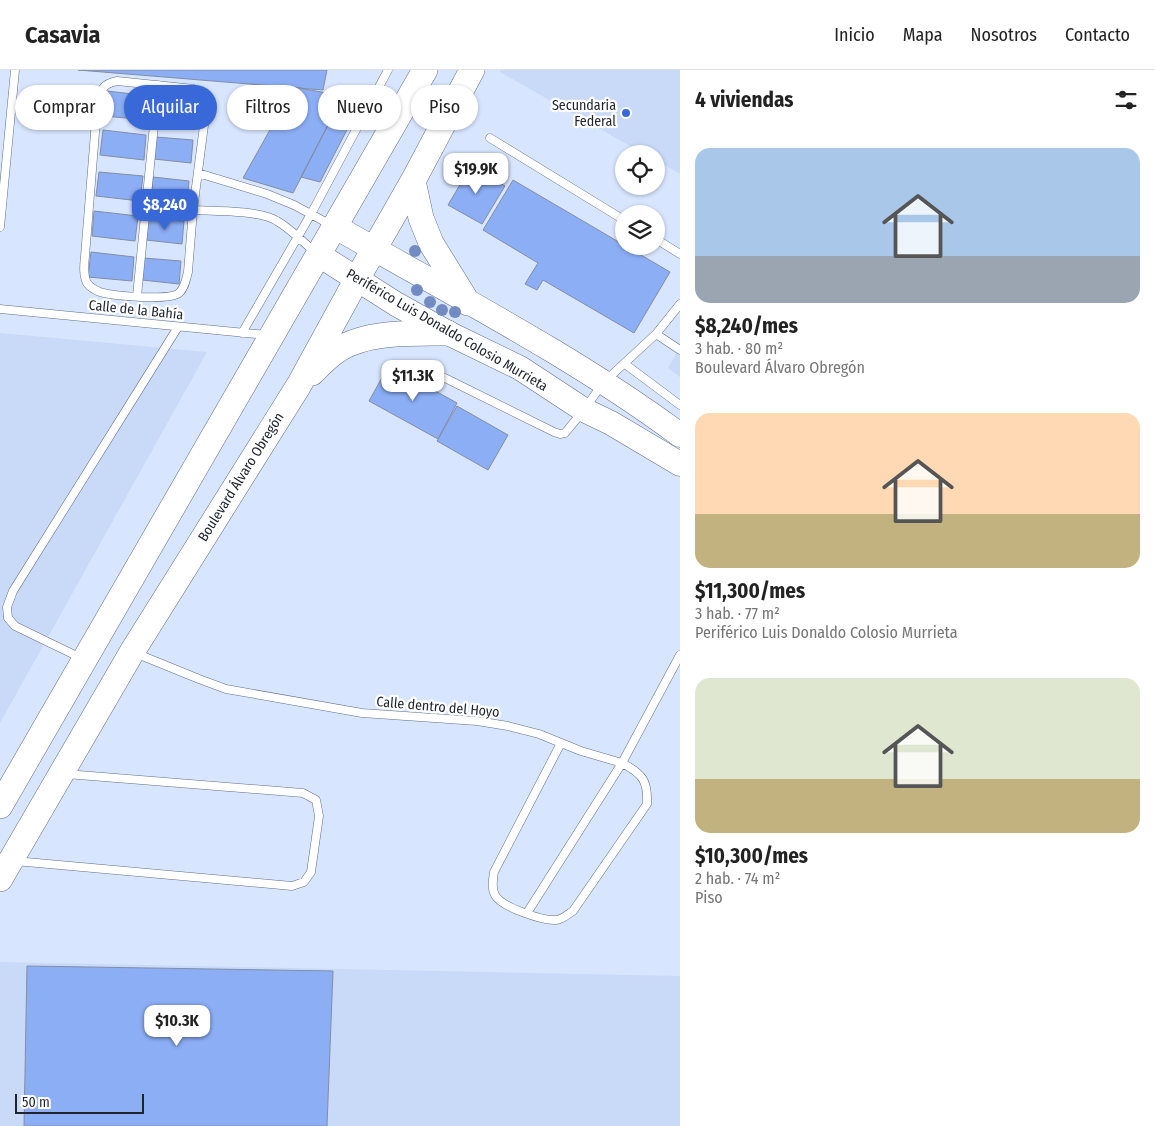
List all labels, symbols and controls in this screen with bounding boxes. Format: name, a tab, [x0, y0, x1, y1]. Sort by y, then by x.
text: Casavia	[25, 21, 101, 49]
text: Inicio	[834, 24, 875, 46]
text: Mapa	[903, 24, 943, 46]
text: Nosotros	[971, 24, 1037, 46]
text: Contacto	[1065, 24, 1130, 46]
chip: Comprar	[15, 85, 114, 130]
chip: Alquilar	[124, 85, 217, 130]
chip: Filtros	[227, 85, 308, 130]
chip: Nuevo	[318, 85, 401, 130]
chip: Piso	[411, 85, 478, 130]
icon: filters	[1112, 86, 1140, 114]
text: 4 viviendas	[695, 87, 793, 113]
place label: Secundaria Federal	[552, 97, 616, 130]
marker: Secundaria Federal	[620, 107, 632, 119]
map controls	[615, 145, 665, 255]
button: locate	[615, 145, 665, 195]
pin: $19.9K	[435, 152, 517, 195]
text: $19.9K	[454, 159, 498, 178]
icon: home	[873, 181, 963, 271]
pin: $8,240	[124, 189, 206, 231]
text: $8,240	[143, 195, 187, 214]
button: layers	[615, 205, 665, 255]
street label: Periférico Luis Donaldo Colosio Murrieta	[343, 265, 551, 395]
street label: Calle de la Bahía	[88, 297, 184, 323]
text: $8,240/mes	[695, 313, 798, 339]
text: 3 hab. · 80 m²	[695, 339, 783, 358]
text: Boulevard Álvaro Obregón	[695, 358, 865, 377]
pin: $11.3K	[372, 360, 454, 402]
text: $11.3K	[392, 366, 434, 385]
street label: Boulevard Álvaro Obregón	[194, 409, 288, 545]
icon: home	[873, 446, 963, 536]
text: $11,300/mes	[695, 578, 805, 604]
text: 3 hab. · 77 m²	[695, 604, 780, 623]
text: Periférico Luis Donaldo Colosio Murrieta	[695, 623, 958, 642]
street label: Calle dentro del Hoyo	[376, 693, 500, 721]
icon: home	[873, 711, 963, 801]
text: $10,300/mes	[695, 843, 808, 869]
text: 2 hab. · 74 m²	[695, 869, 780, 888]
text: Piso	[695, 888, 723, 907]
pin: $10.3K	[136, 1004, 218, 1047]
text: $10.3K	[155, 1011, 199, 1030]
scale bar	[15, 1091, 144, 1114]
text: 50 m	[22, 1094, 50, 1111]

